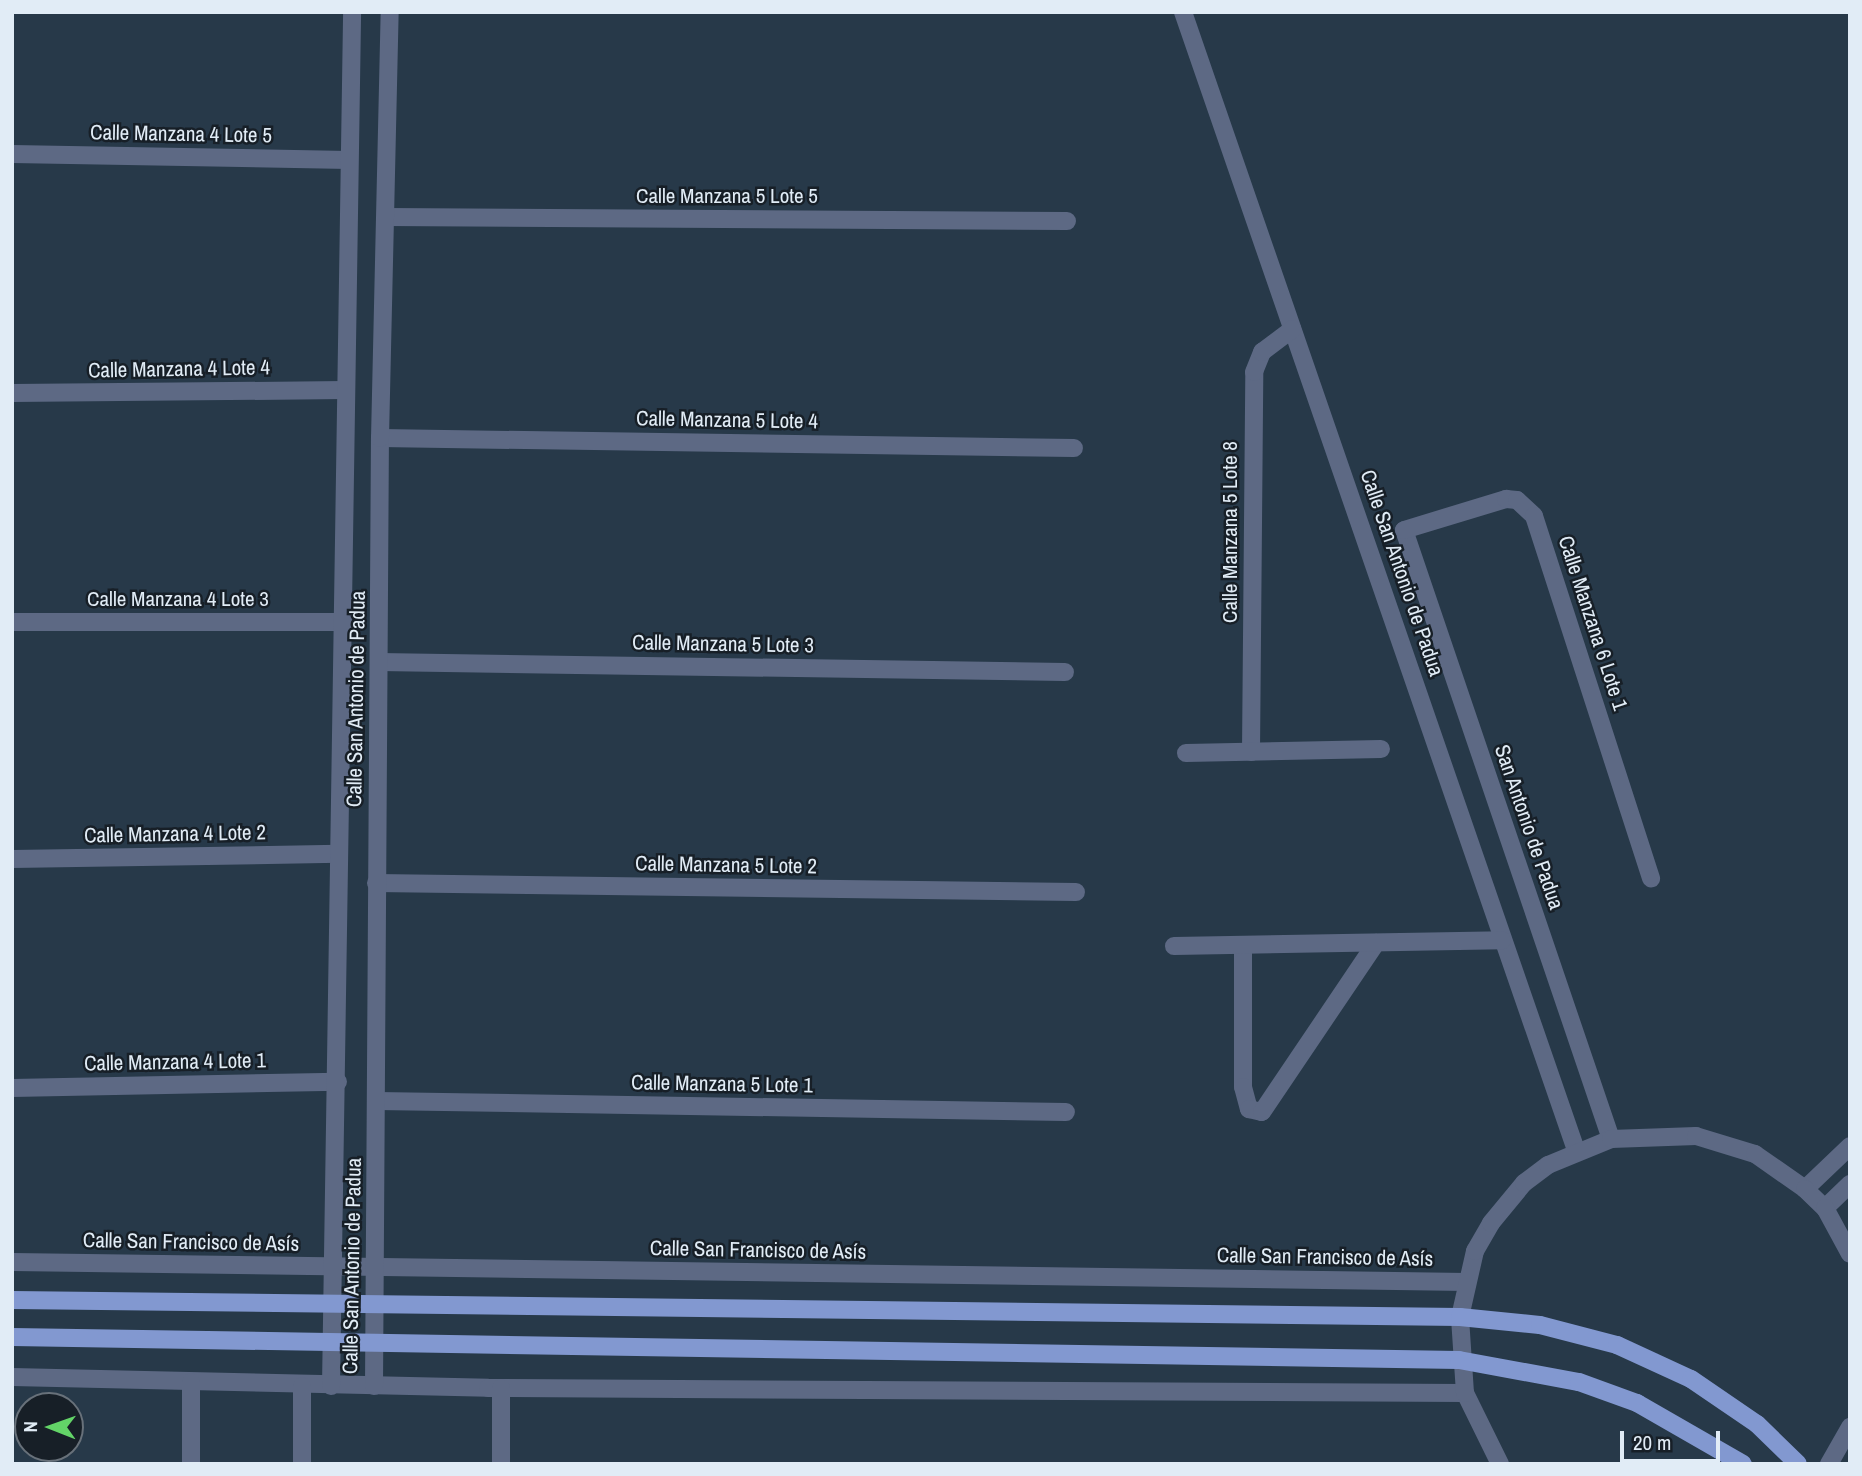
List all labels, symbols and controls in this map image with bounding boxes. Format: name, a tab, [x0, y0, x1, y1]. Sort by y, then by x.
street label: Calle Manzana 4 Lote 5	[90, 120, 272, 148]
street label: Calle Manzana 5 Lote 5	[636, 183, 818, 209]
street label: Calle Manzana 4 Lote 4	[88, 355, 270, 383]
street label: Calle Manzana 5 Lote 4	[636, 406, 818, 434]
street label: Calle Manzana 5 Lote 8	[1217, 441, 1243, 623]
street label: Calle San Antonio de Padua	[1355, 466, 1449, 680]
street label: Calle Manzana 6 Lote 1	[1553, 533, 1633, 713]
street label: Calle Manzana 4 Lote 3	[87, 586, 269, 612]
street label: Calle San Antonio de Padua	[342, 590, 370, 808]
street label: Calle Manzana 5 Lote 3	[632, 630, 814, 658]
street label: San Antonio de Padua	[1489, 741, 1569, 913]
street label: Calle Manzana 4 Lote 2	[84, 820, 266, 848]
street label: Calle Manzana 5 Lote 2	[635, 851, 817, 879]
street label: Calle Manzana 4 Lote 1	[84, 1048, 266, 1076]
street label: Calle Manzana 5 Lote 1	[631, 1070, 813, 1098]
street label: Calle San Antonio de Padua	[338, 1157, 366, 1375]
street label: Calle San Francisco de Asís	[82, 1228, 300, 1256]
street label: Calle San Francisco de Asís	[649, 1236, 867, 1264]
street label: Calle San Francisco de Asís	[1216, 1243, 1434, 1271]
north arrow	[14, 1392, 84, 1462]
scale bar	[1624, 1416, 1724, 1460]
text: N	[17, 1421, 43, 1433]
text: 20 m	[1633, 1428, 1671, 1457]

